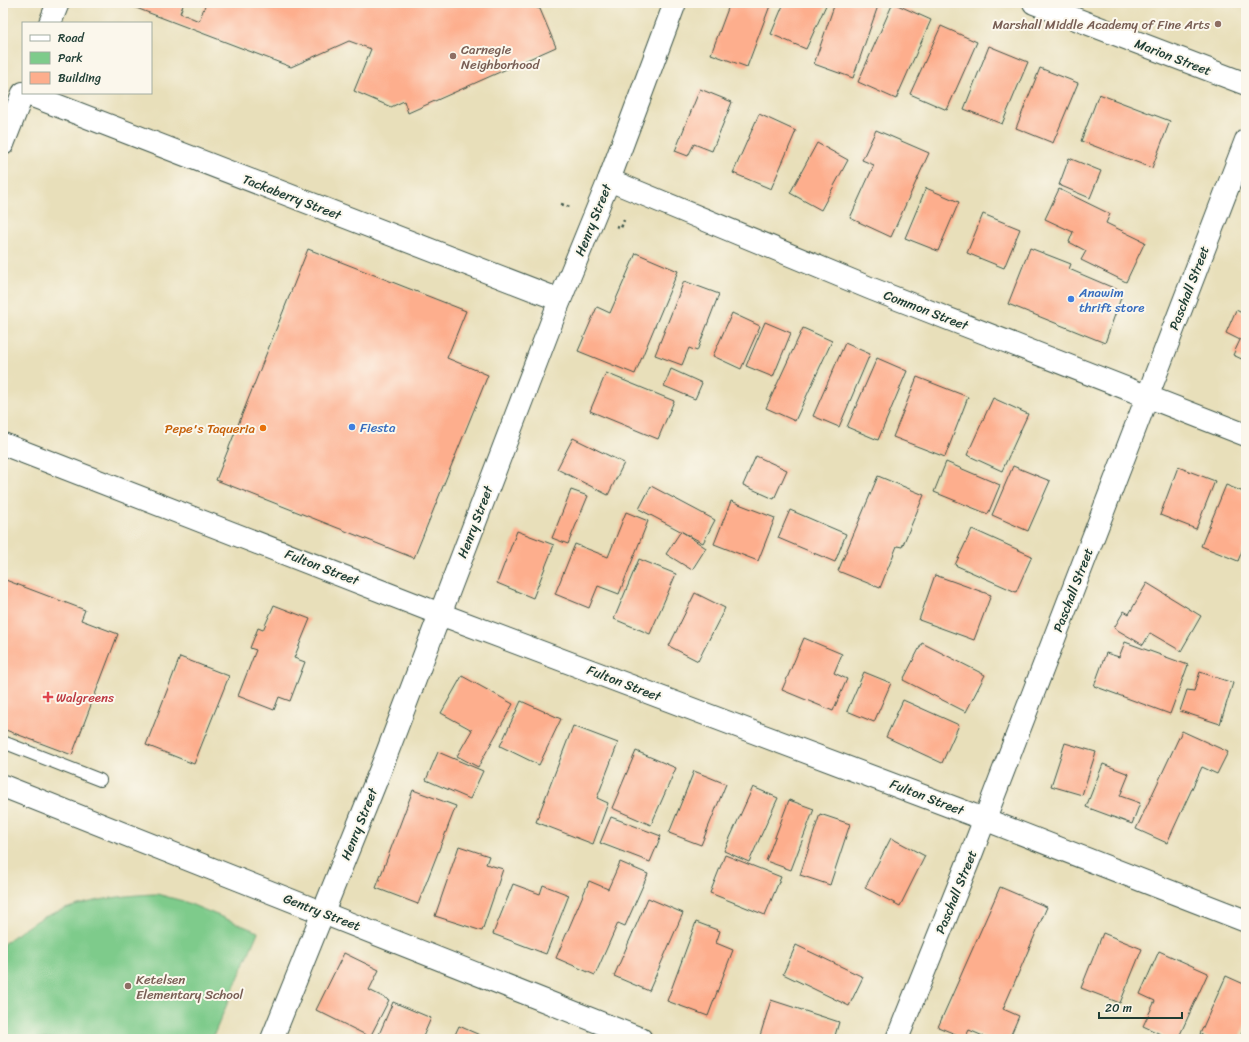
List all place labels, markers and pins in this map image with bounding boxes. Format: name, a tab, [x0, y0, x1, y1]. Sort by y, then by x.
place label: Marshall Middle Academy of Fine Arts	[992, 13, 1210, 36]
marker: Marshall Middle Academy of Fine Arts	[1213, 19, 1223, 29]
place label: Carnegie Neighborhood	[461, 38, 540, 76]
marker: Carnegie Neighborhood	[448, 51, 458, 61]
place label: Anawim thrift store	[1078, 281, 1145, 319]
marker: Anawim thrift store	[1066, 294, 1076, 304]
place label: Fiesta	[360, 416, 396, 439]
place label: Pepe's Taqueria	[165, 417, 255, 440]
marker: Fiesta	[347, 422, 357, 432]
marker: Pepe's Taqueria	[258, 423, 268, 433]
place label: Walgreens	[56, 686, 114, 709]
marker: Walgreens	[43, 692, 53, 702]
place label: Ketelsen Elementary School	[136, 968, 244, 1006]
marker: Ketelsen Elementary School	[123, 981, 133, 991]

